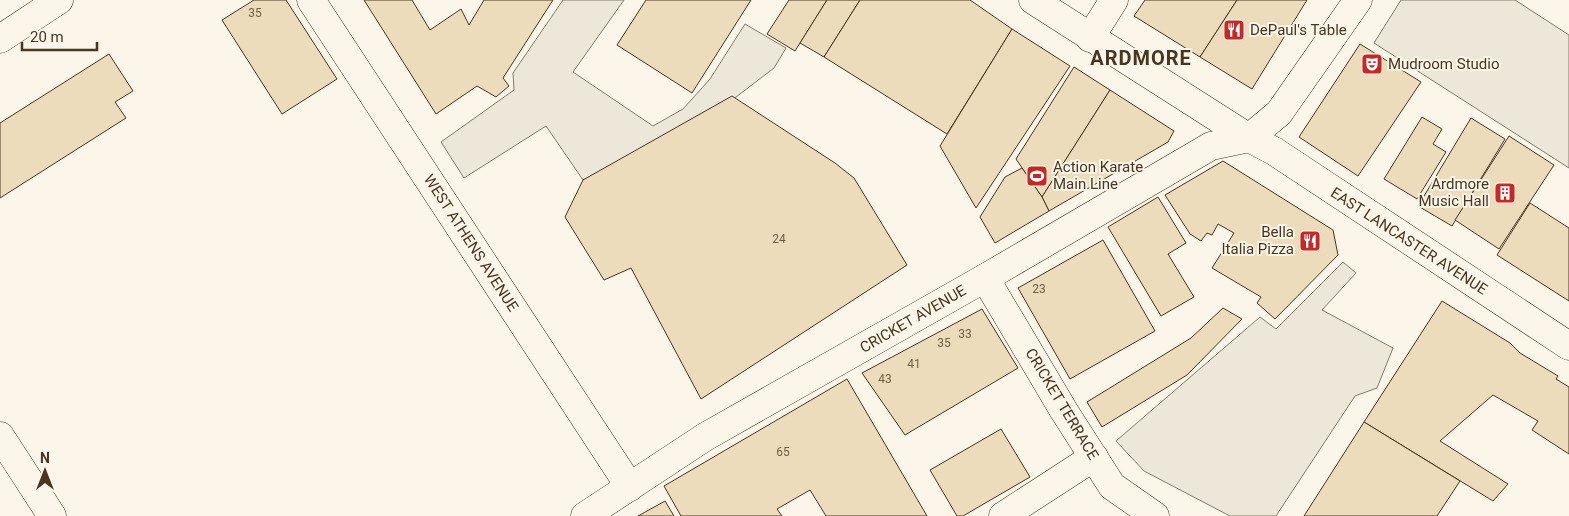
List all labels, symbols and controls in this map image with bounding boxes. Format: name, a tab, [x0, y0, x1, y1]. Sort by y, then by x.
house number: 35	[248, 6, 262, 20]
restaurant icon: DePaul's Table	[1222, 18, 1246, 42]
scale bar	[22, 20, 98, 52]
place label: DePaul's Table	[1250, 21, 1347, 39]
text: 20 m	[30, 28, 64, 46]
district label: ARDMORE	[1090, 46, 1192, 70]
theatre icon: Mudroom Studio	[1360, 52, 1384, 76]
place label: Mudroom Studio	[1388, 55, 1500, 73]
place label: Action Karate Main Line	[1053, 158, 1143, 193]
sports icon: Action Karate Main Line	[1025, 164, 1049, 188]
street label: WEST ATHENS AVENUE	[420, 171, 522, 315]
place label: Ardmore Music Hall	[1419, 175, 1489, 210]
building icon: Ardmore Music Hall	[1493, 181, 1517, 205]
street label: EAST LANCASTER AVENUE	[1327, 184, 1491, 299]
place label: Bella Italia Pizza	[1222, 223, 1294, 258]
restaurant icon: Bella Italia Pizza	[1298, 229, 1322, 253]
house number: 24	[772, 232, 786, 246]
street label: CRICKET AVENUE	[857, 281, 970, 357]
house number: 23	[1032, 282, 1046, 296]
house number: 33	[958, 327, 972, 341]
house number: 35	[937, 336, 951, 350]
street label: CRICKET TERRACE	[1022, 345, 1103, 463]
house number: 41	[907, 357, 921, 371]
house number: 43	[878, 372, 892, 386]
house number: 65	[776, 445, 790, 459]
north arrow	[20, 446, 70, 496]
text: N	[40, 450, 50, 466]

